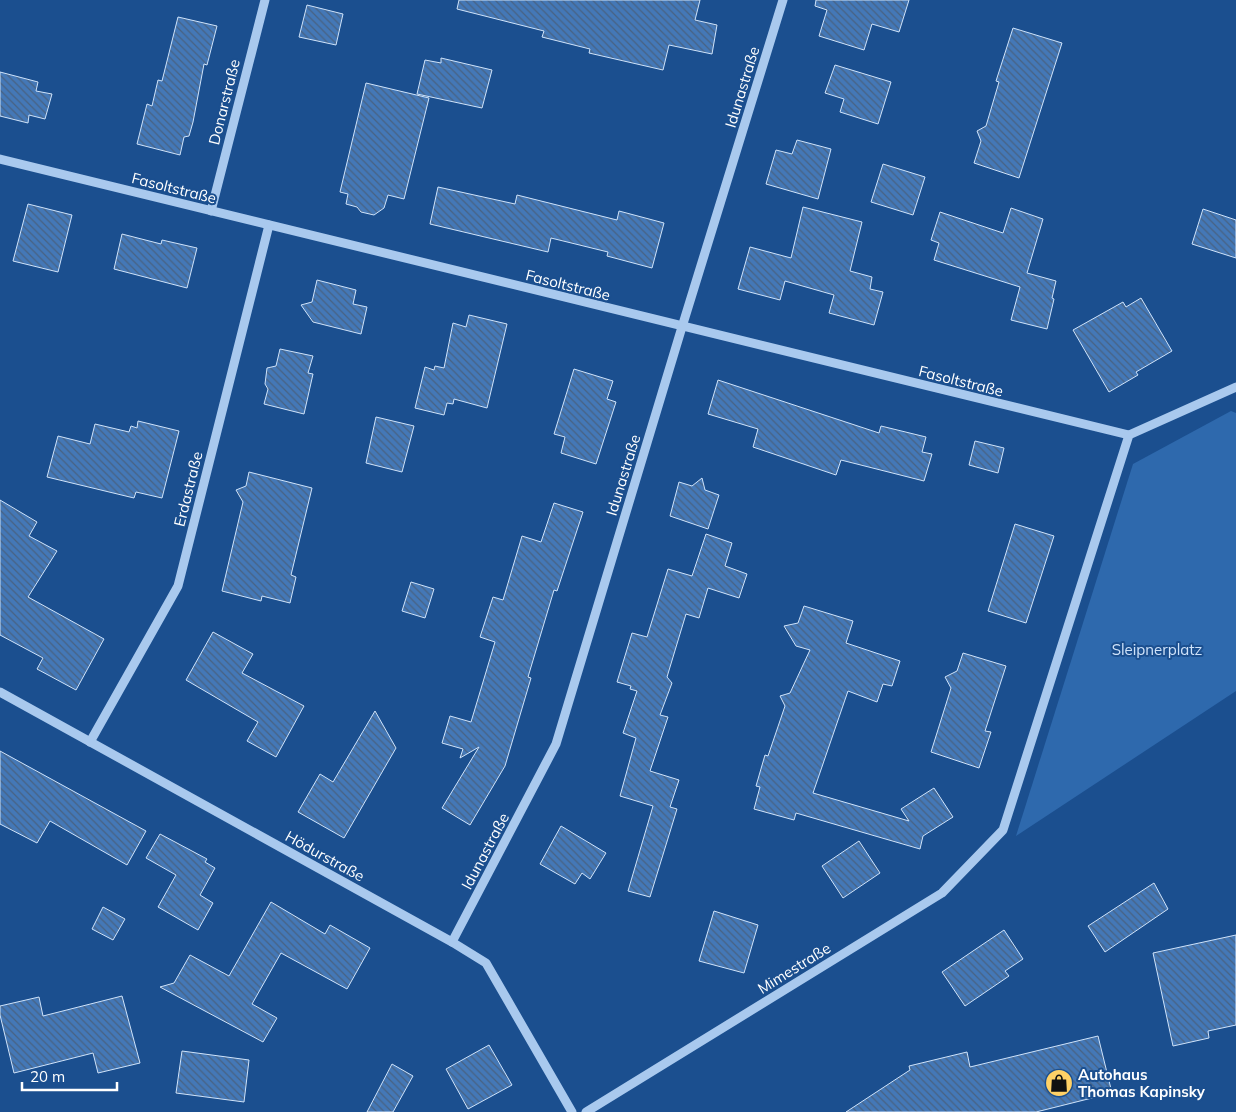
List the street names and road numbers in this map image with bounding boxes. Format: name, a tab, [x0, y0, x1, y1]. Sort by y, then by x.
street label: Idunastraße	[721, 44, 763, 130]
street label: Donarstraße	[204, 57, 244, 147]
street label: Fasoltstraße	[130, 168, 218, 208]
street label: Fasoltstraße	[524, 265, 612, 305]
street label: Fasoltstraße	[917, 361, 1005, 401]
street label: Idunastraße	[602, 432, 644, 518]
street label: Erdastraße	[169, 449, 207, 529]
street label: Idunastraße	[457, 809, 513, 893]
street label: Hödurstraße	[282, 826, 368, 886]
street label: Mimestraße	[754, 938, 834, 998]

